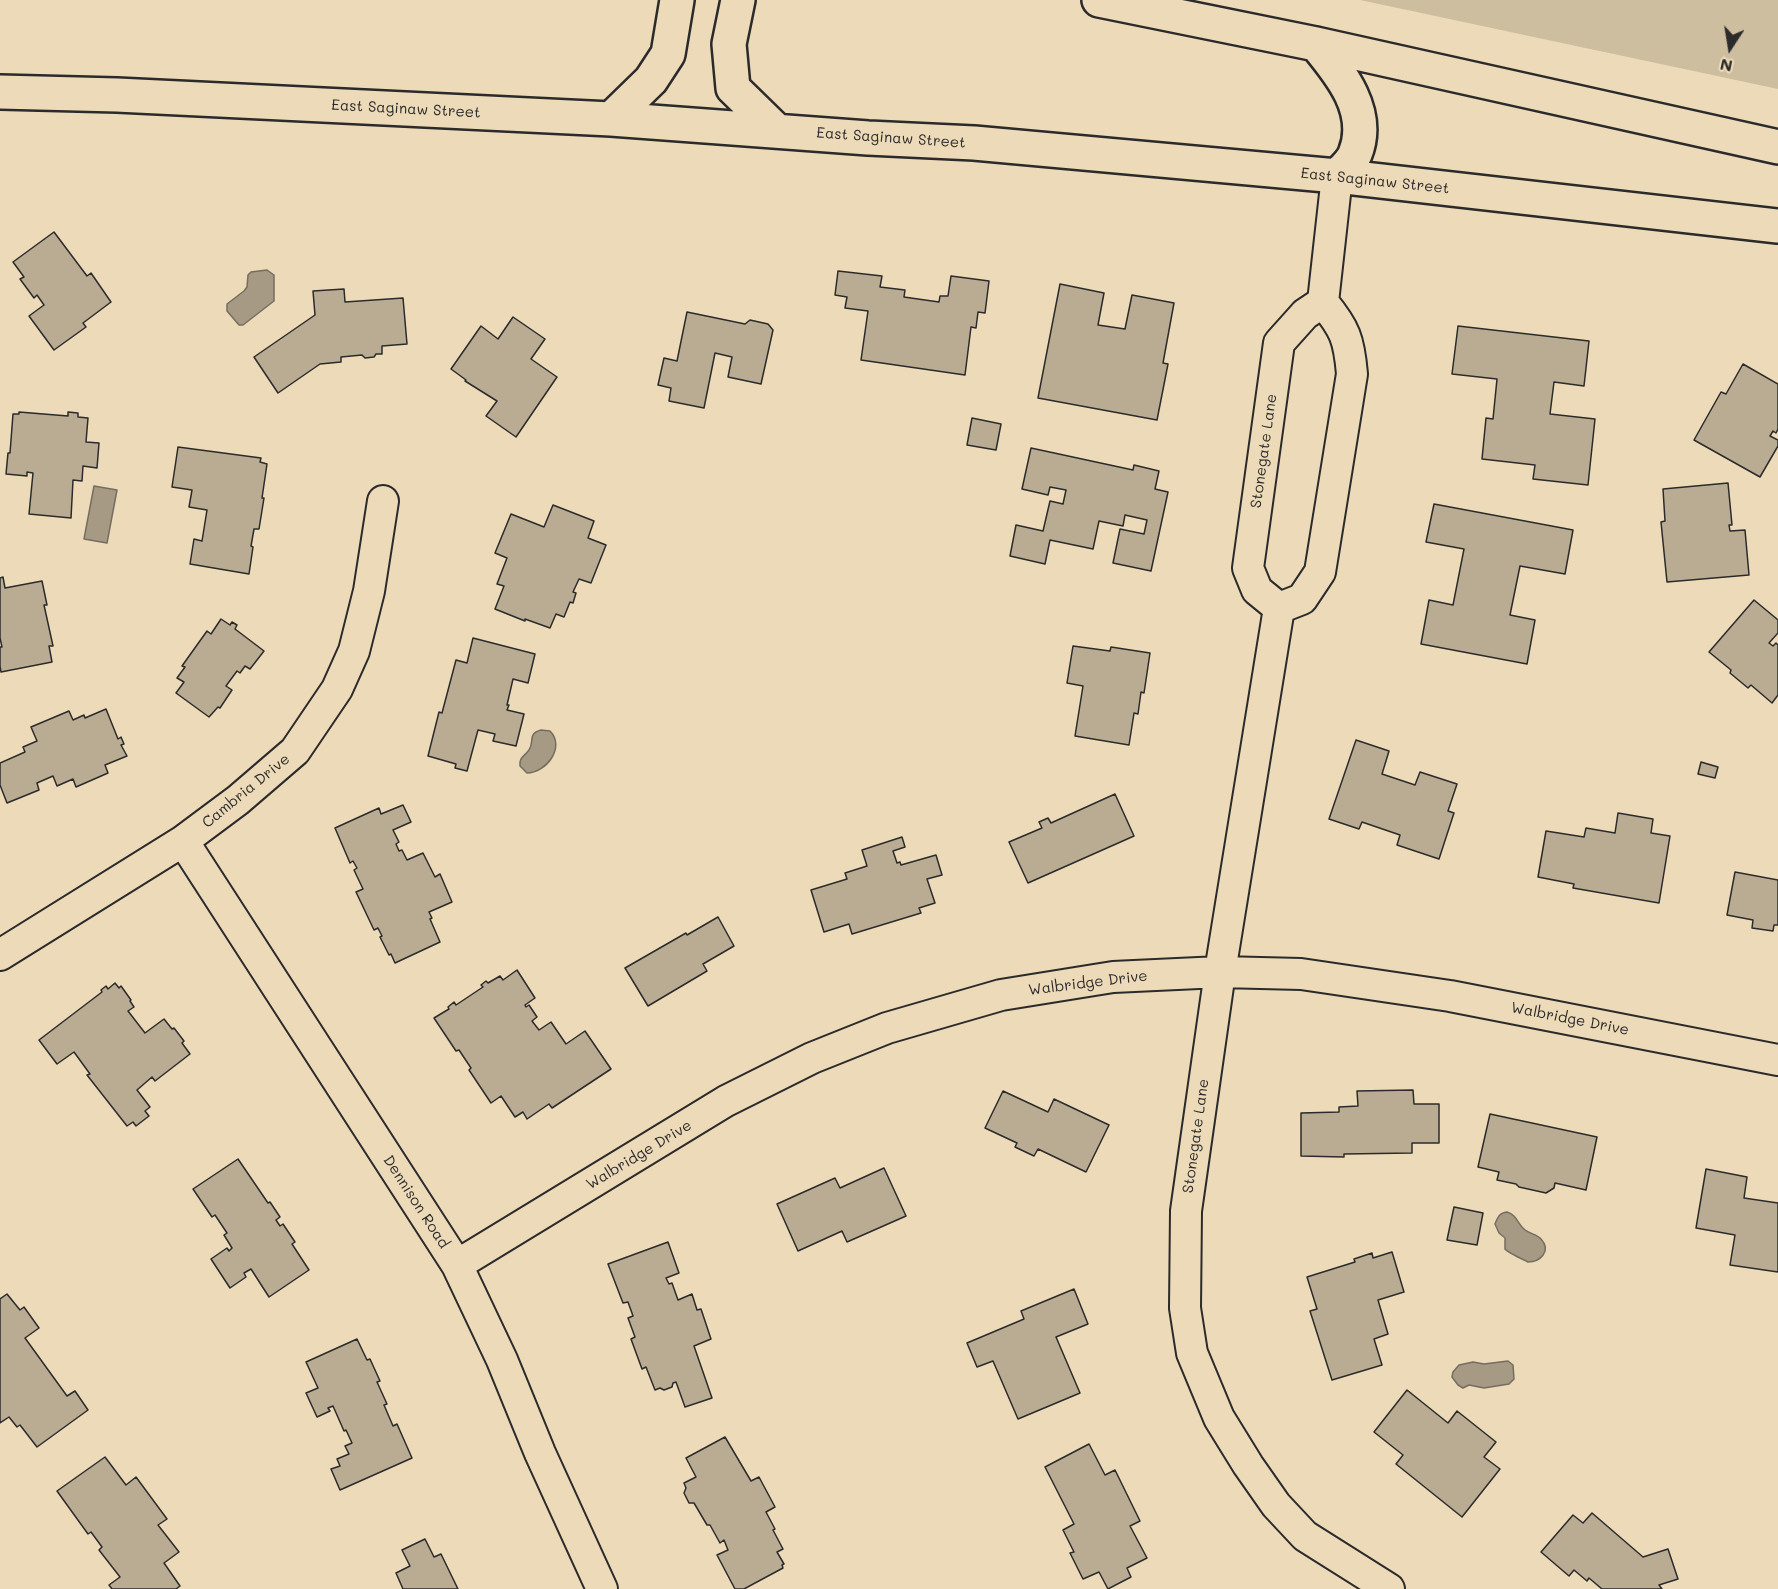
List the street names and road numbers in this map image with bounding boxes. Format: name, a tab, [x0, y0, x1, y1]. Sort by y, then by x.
street label: East Saginaw Street	[331, 96, 481, 122]
street label: East Saginaw Street	[816, 124, 966, 152]
street label: East Saginaw Street	[1300, 164, 1450, 198]
street label: Stonegate Lane	[1247, 393, 1281, 509]
street label: Cambria Drive	[199, 750, 293, 832]
street label: Walbridge Drive	[1027, 967, 1149, 999]
street label: Walbridge Drive	[1509, 999, 1631, 1039]
street label: Stonegate Lane	[1179, 1078, 1213, 1194]
street label: Walbridge Drive	[583, 1116, 695, 1194]
street label: Dennison Road	[379, 1152, 453, 1252]

